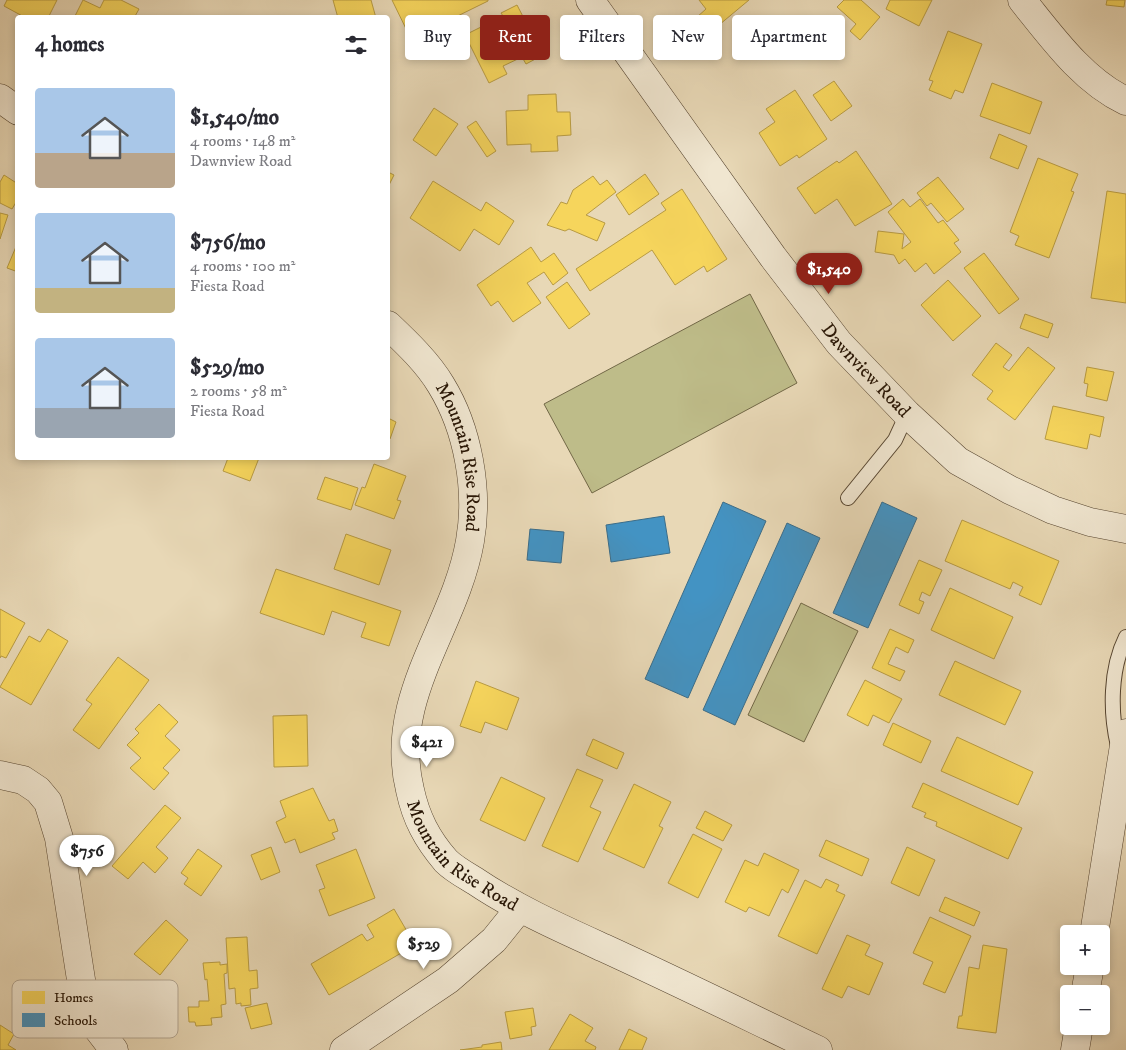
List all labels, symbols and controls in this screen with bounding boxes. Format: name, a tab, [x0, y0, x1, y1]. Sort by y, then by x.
chip: Buy	[405, 15, 470, 60]
chip: Rent	[480, 15, 550, 60]
chip: Filters	[560, 15, 643, 60]
chip: New	[653, 15, 722, 60]
chip: Apartment	[732, 15, 845, 60]
icon: filters	[342, 31, 370, 59]
text: 4 homes	[35, 32, 104, 58]
text: $1,540/mo	[190, 105, 279, 131]
icon: home	[75, 108, 135, 168]
text: 4 rooms · 148 m²	[190, 131, 295, 151]
text: Dawnview Road	[190, 151, 292, 171]
text: $756/mo	[190, 230, 265, 256]
icon: home	[75, 233, 135, 293]
pin: $1,540	[788, 252, 870, 295]
text: 4 rooms · 100 m²	[190, 256, 295, 276]
text: $1,540	[807, 259, 851, 279]
text: Fiesta Road	[190, 276, 264, 296]
street label: Dawnview Road	[816, 318, 916, 422]
text: $529/mo	[190, 355, 264, 381]
icon: home	[75, 358, 135, 418]
street label: Mountain Rise Road	[431, 378, 485, 534]
text: 2 rooms · 58 m²	[190, 381, 287, 401]
text: Fiesta Road	[190, 401, 264, 421]
pin: $421	[397, 726, 457, 768]
text: $421	[411, 732, 443, 752]
street label: Mountain Rise Road	[401, 797, 523, 916]
pin: $756	[57, 834, 117, 877]
text: $756	[70, 841, 104, 861]
map controls	[1060, 925, 1110, 1035]
button: +	[1060, 925, 1110, 975]
pin: $529	[394, 928, 454, 970]
text: $529	[408, 934, 440, 954]
legend	[12, 980, 178, 1038]
button: −	[1060, 985, 1110, 1035]
text: Homes	[54, 989, 94, 1007]
text: Schools	[54, 1012, 97, 1030]

